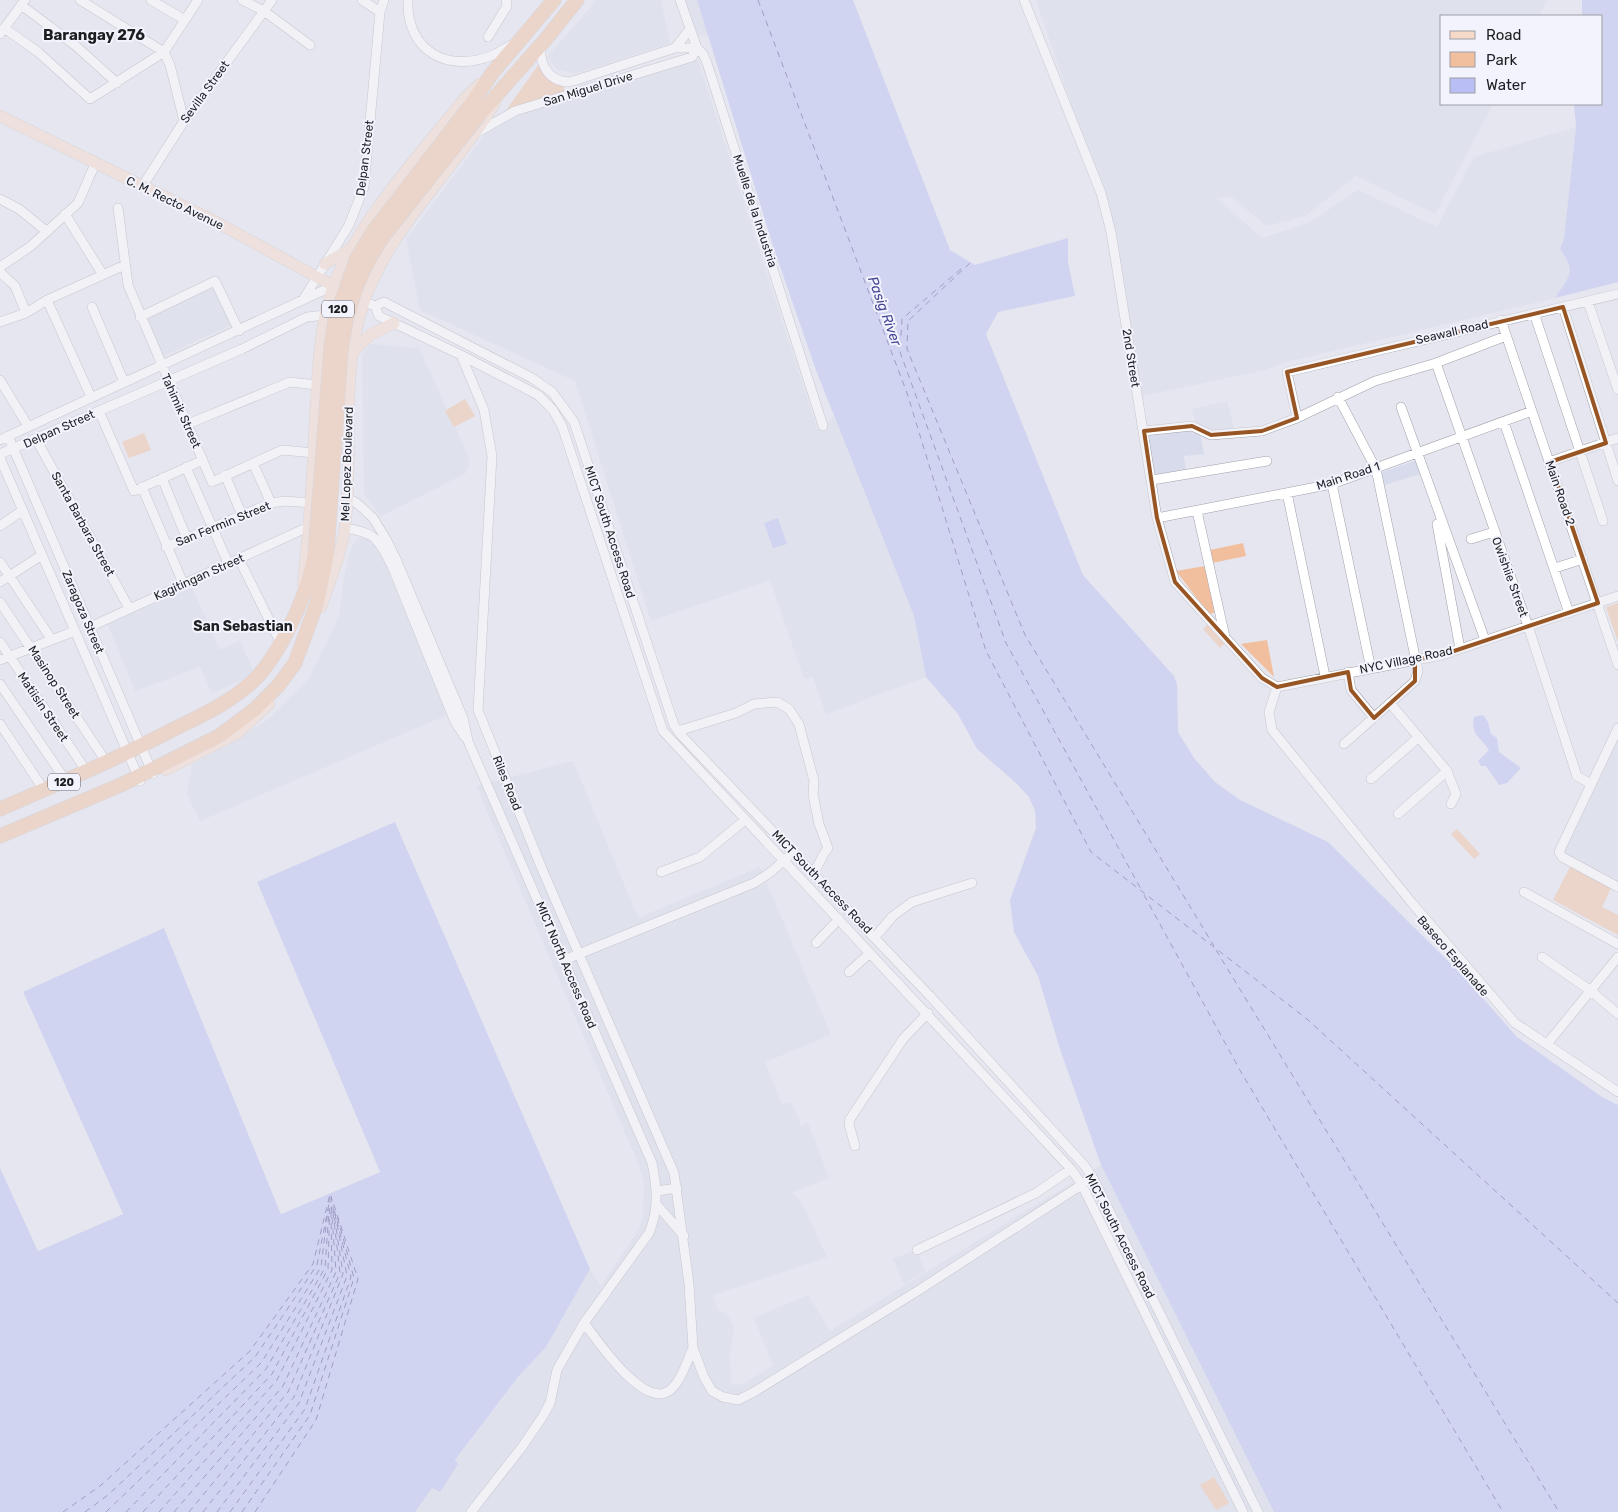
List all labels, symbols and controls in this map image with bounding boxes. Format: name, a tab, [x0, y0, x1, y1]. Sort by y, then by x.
legend	[1440, 15, 1603, 105]
district label: Barangay 276	[43, 26, 145, 44]
text: Road	[1486, 26, 1522, 44]
text: Park	[1486, 51, 1517, 69]
street label: Sevilla Street	[178, 58, 232, 126]
street label: San Miguel Drive	[542, 69, 635, 109]
text: Water	[1486, 76, 1526, 94]
street label: Delpan Street	[353, 119, 377, 197]
street label: Muelle de la Industria	[730, 153, 780, 269]
street label: C. M. Recto Avenue	[124, 173, 226, 233]
water label: Pasig River	[864, 274, 905, 349]
road number: 120	[322, 300, 354, 318]
street label: Seawall Road	[1414, 317, 1490, 347]
street label: 2nd Street	[1119, 328, 1143, 389]
street label: Tahimik Street	[158, 372, 204, 451]
street label: Mel Lopez Boulevard	[338, 406, 356, 522]
street label: Delpan Street	[21, 407, 97, 451]
street label: Main Road 1	[1315, 459, 1381, 493]
street label: Main Road 2	[1542, 459, 1578, 527]
street label: MICT South Access Road	[582, 464, 638, 600]
street label: Santa Barbara Street	[48, 469, 118, 579]
street label: San Fermin Street	[174, 498, 273, 549]
street label: Owishiie Street	[1489, 535, 1531, 619]
street label: Kagitingan Street	[152, 551, 247, 603]
street label: Zaragoza Street	[59, 568, 107, 656]
district label: San Sebastian	[193, 618, 293, 635]
street label: Masinop Street	[25, 643, 83, 721]
street label: NYC Village Road	[1358, 643, 1454, 677]
street label: Matiisin Street	[15, 670, 71, 745]
street label: Riles Road	[490, 754, 524, 812]
road number: 120	[48, 774, 80, 790]
street label: MICT South Access Road	[769, 827, 875, 937]
street label: MICT North Access Road	[533, 900, 599, 1030]
street label: Baseco Esplanade	[1414, 913, 1492, 999]
street label: MICT South Access Road	[1082, 1171, 1158, 1301]

